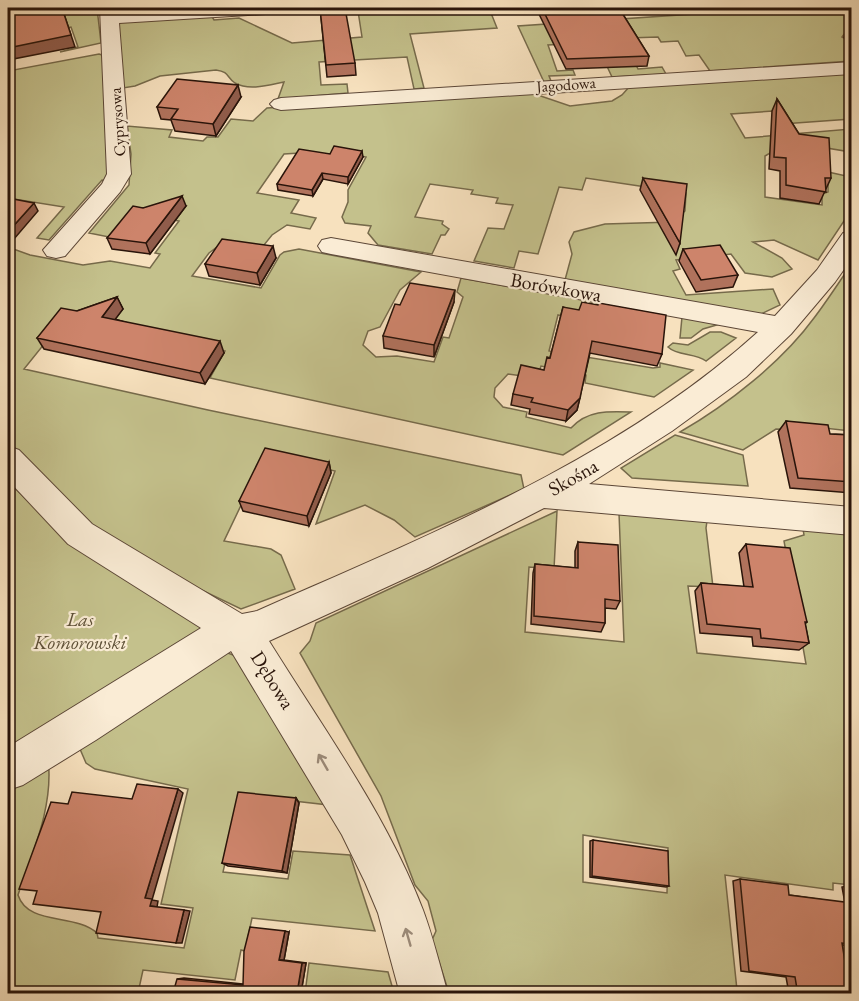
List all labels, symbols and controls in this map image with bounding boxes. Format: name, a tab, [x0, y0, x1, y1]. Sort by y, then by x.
street label: Jagodowa	[534, 72, 597, 97]
street label: Cyprysowa	[105, 86, 130, 157]
street label: Borówkowa	[508, 266, 604, 308]
street label: Skośna	[543, 452, 603, 502]
park label: Las Komorowski	[33, 606, 128, 655]
street label: Dębowa	[245, 646, 301, 714]
one-way arrow	[317, 754, 329, 771]
one-way arrow	[402, 928, 413, 947]

